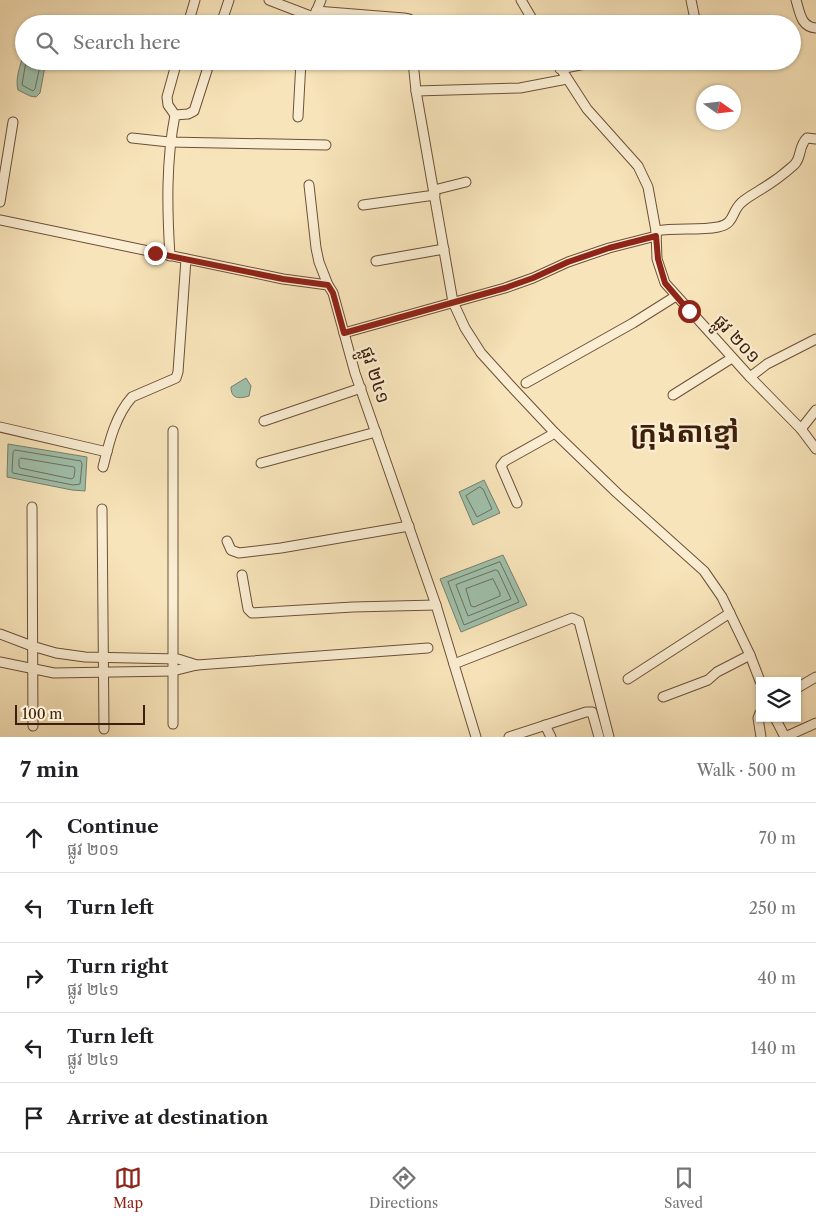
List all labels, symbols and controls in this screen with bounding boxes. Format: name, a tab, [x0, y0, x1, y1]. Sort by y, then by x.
search box	[15, 15, 801, 70]
icon: search	[33, 29, 61, 57]
text: Search here	[73, 31, 181, 54]
north arrow	[696, 85, 741, 130]
route end	[144, 242, 167, 265]
route start	[678, 300, 701, 323]
street label: ផ្លូវ ២០១	[705, 310, 765, 372]
street label: ផ្លូវ ២៤១	[350, 344, 395, 408]
district label: ក្រុងតាខ្មៅ	[631, 415, 739, 450]
map controls	[756, 677, 801, 722]
button: layers	[756, 677, 801, 722]
scale bar	[15, 702, 145, 725]
text: 100 m	[22, 705, 62, 723]
text: 7 min	[20, 757, 79, 782]
text: Walk · 500 m	[697, 760, 796, 780]
text: Continue	[67, 815, 159, 838]
icon: ahead	[20, 824, 48, 852]
text: 70 m	[759, 828, 796, 848]
text: ផ្លូវ ២០១	[67, 839, 119, 859]
icon: left	[20, 894, 48, 922]
text: Turn left	[67, 896, 154, 919]
text: 250 m	[749, 898, 796, 918]
text: Turn right	[67, 955, 168, 978]
icon: right	[20, 964, 48, 992]
text: 40 m	[757, 968, 796, 988]
text: ផ្លូវ ២៤១	[67, 979, 119, 999]
text: Turn left	[67, 1025, 154, 1048]
icon: left	[20, 1034, 48, 1062]
text: 140 m	[751, 1038, 796, 1058]
text: ផ្លូវ ២៤១	[67, 1049, 119, 1069]
icon: arrive	[20, 1104, 48, 1132]
text: Arrive at destination	[67, 1106, 268, 1129]
tab: Map	[113, 1164, 143, 1212]
tab: Directions	[369, 1164, 438, 1212]
tab: Saved	[664, 1164, 703, 1212]

